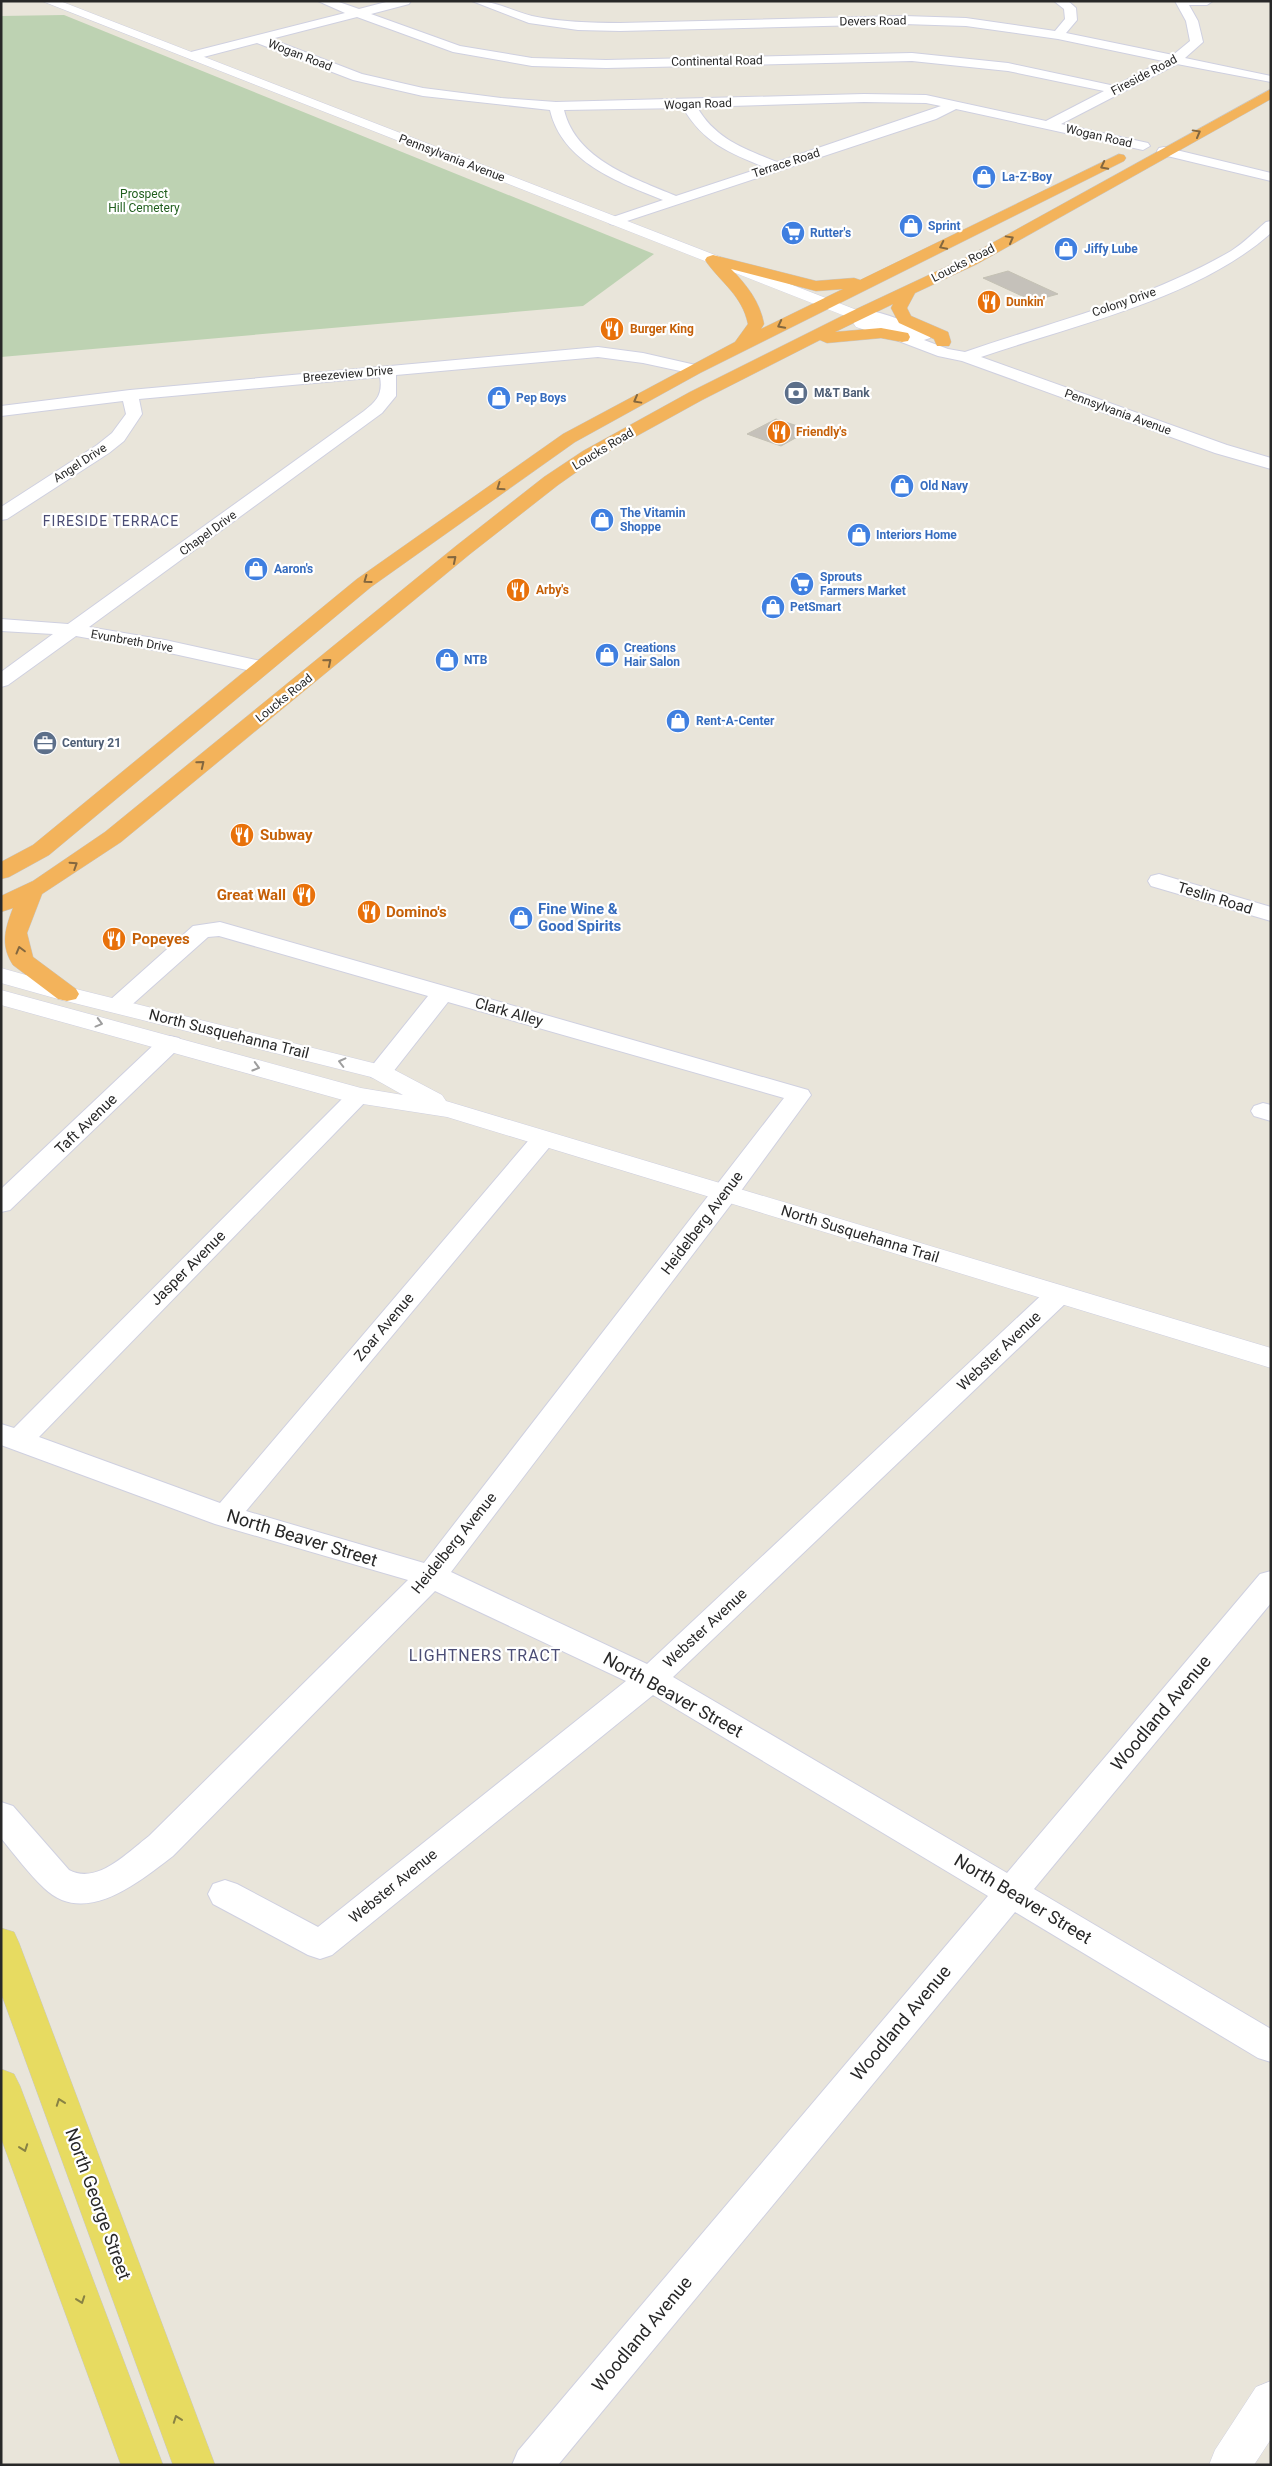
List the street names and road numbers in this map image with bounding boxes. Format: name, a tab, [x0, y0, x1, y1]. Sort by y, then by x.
street label: Devers Road	[839, 13, 907, 29]
street label: Wogan Road	[266, 36, 334, 74]
street label: Fireside Road	[1109, 52, 1179, 98]
street label: Continental Road	[671, 53, 763, 69]
street label: Wogan Road	[664, 96, 732, 112]
street label: Wogan Road	[1064, 122, 1134, 150]
street label: Pennsylvania Avenue	[397, 131, 507, 185]
street label: Terrace Road	[750, 145, 822, 181]
street label: Loucks Road	[929, 241, 997, 285]
street label: Colony Drive	[1090, 285, 1158, 319]
street label: Breezeview Drive	[302, 363, 394, 385]
street label: Pennsylvania Avenue	[1063, 386, 1173, 438]
street label: Loucks Road	[570, 425, 636, 473]
street label: Angel Drive	[51, 441, 109, 485]
street label: Chapel Drive	[177, 508, 239, 558]
street label: Evunbreth Drive	[90, 627, 174, 655]
street label: Loucks Road	[253, 671, 315, 725]
street label: Teslin Road	[1175, 878, 1255, 918]
street label: Clark Alley	[473, 994, 545, 1030]
street label: North Susquehanna Trail	[147, 1005, 311, 1063]
street label: Taft Avenue	[51, 1090, 121, 1158]
street label: Heidelberg Avenue	[657, 1168, 747, 1278]
street label: North Susquehanna Trail	[779, 1201, 941, 1267]
street label: Jasper Avenue	[147, 1227, 229, 1309]
street label: Zoar Avenue	[350, 1289, 418, 1365]
street label: Webster Avenue	[953, 1308, 1045, 1394]
street label: Heidelberg Avenue	[408, 1489, 500, 1597]
street label: North Beaver Street	[224, 1505, 380, 1570]
street label: Webster Avenue	[659, 1585, 751, 1671]
street label: North Beaver Street	[600, 1647, 747, 1742]
street label: Woodland Avenue	[1106, 1651, 1215, 1775]
street label: Webster Avenue	[345, 1845, 441, 1927]
street label: North Beaver Street	[951, 1849, 1096, 1948]
street label: Woodland Avenue	[846, 1961, 955, 2085]
street label: North George Street	[61, 2125, 136, 2282]
street label: Woodland Avenue	[587, 2272, 696, 2396]

